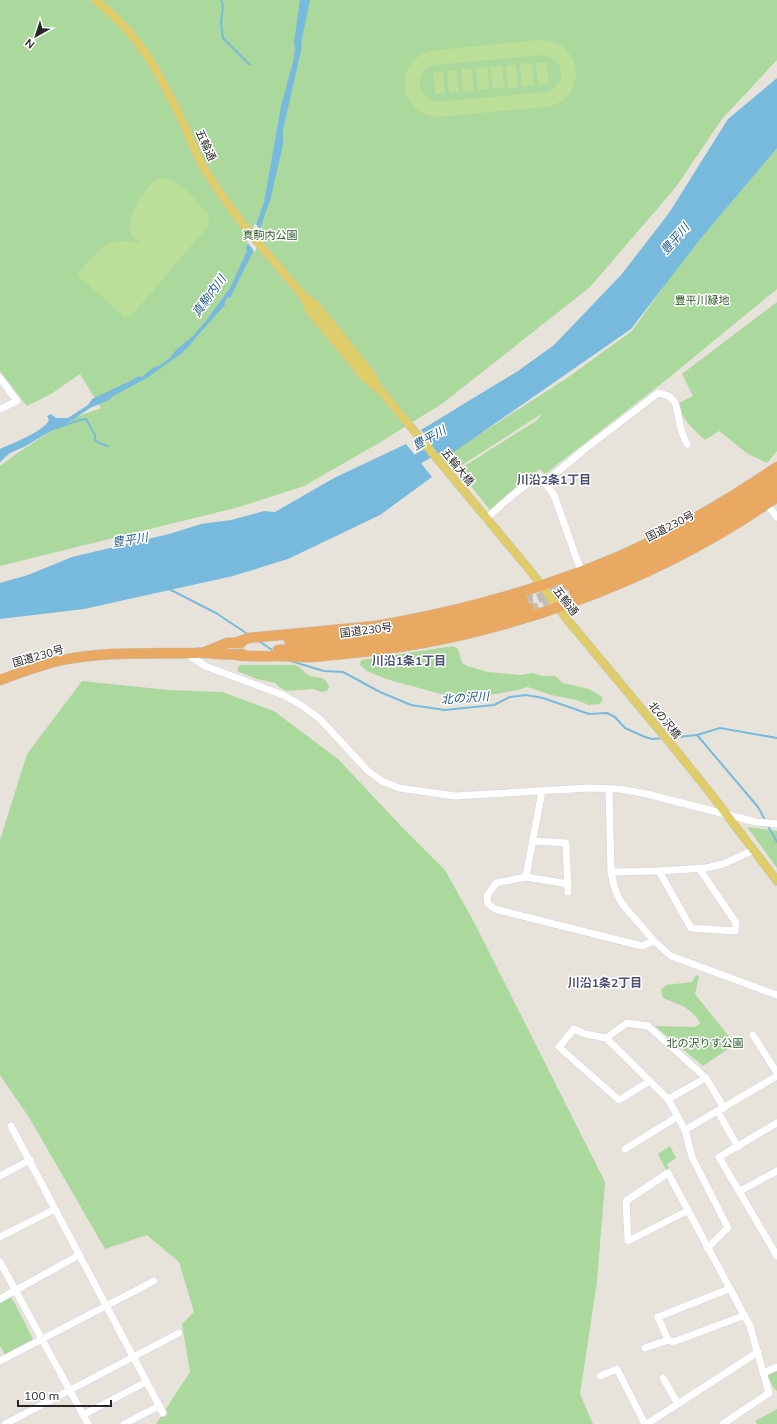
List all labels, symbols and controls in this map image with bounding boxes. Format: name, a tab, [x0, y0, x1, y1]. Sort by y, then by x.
north arrow	[16, 16, 56, 56]
text: N	[22, 36, 37, 52]
street label: 五輪通	[193, 127, 219, 163]
water label: 豊平川	[657, 219, 693, 257]
park label: 真駒内公園	[243, 228, 298, 242]
water label: 真駒内川	[188, 270, 230, 320]
park label: 豊平川緑地	[675, 293, 730, 307]
water label: 豊平川	[409, 421, 450, 453]
street label: 五輪大橋	[439, 445, 477, 489]
district label: 川沿2条1丁目	[517, 472, 591, 487]
street label: 国道230号	[643, 508, 697, 544]
water label: 豊平川	[111, 529, 151, 550]
street label: 五輪通	[550, 584, 582, 618]
street label: 国道230号	[339, 620, 393, 640]
street label: 国道230号	[11, 642, 65, 670]
district label: 川沿1条1丁目	[372, 653, 446, 668]
water label: 北の沢川	[440, 688, 491, 707]
street label: 北の沢橋	[646, 698, 684, 742]
district label: 川沿1条2丁目	[568, 975, 642, 990]
park label: 北の沢りす公園	[667, 1036, 744, 1050]
scale bar	[18, 1382, 111, 1408]
text: 100 m	[24, 1388, 59, 1403]

